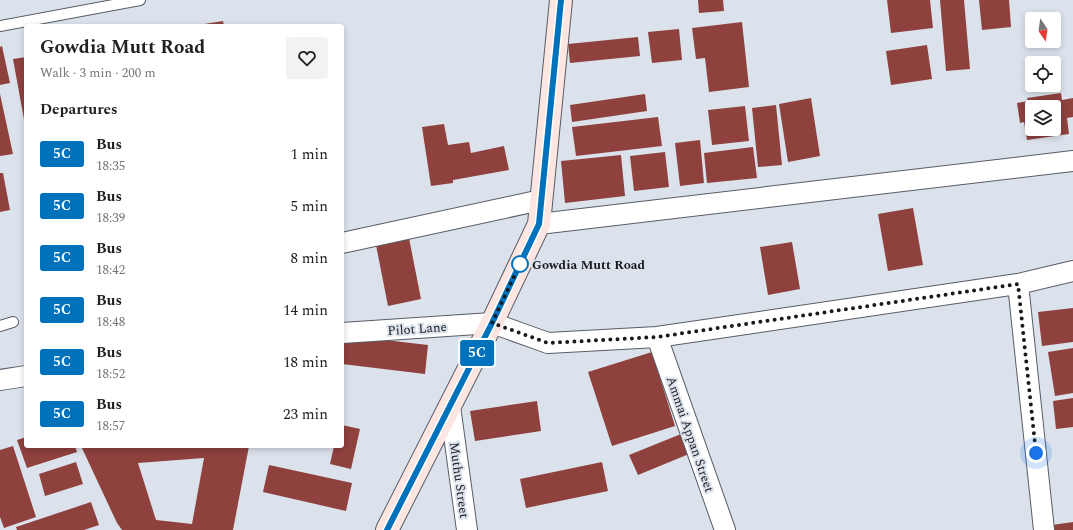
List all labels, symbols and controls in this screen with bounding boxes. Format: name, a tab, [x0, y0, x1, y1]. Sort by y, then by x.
north arrow	[1025, 12, 1061, 48]
map controls	[1025, 12, 1061, 136]
text: Gowdia Mutt Road	[40, 33, 205, 62]
button: heart	[286, 37, 328, 79]
button: locate	[1025, 56, 1061, 92]
text: Walk · 3 min · 200 m	[40, 63, 156, 83]
text: Departures	[40, 98, 118, 121]
button: layers	[1025, 100, 1061, 136]
text: Bus	[96, 133, 122, 156]
text: 5C	[53, 143, 71, 164]
text: 1 min	[290, 143, 328, 166]
text: 18:35	[96, 156, 125, 176]
text: Bus	[96, 185, 122, 208]
text: 5C	[53, 195, 71, 216]
text: 5 min	[290, 195, 328, 218]
text: 18:39	[96, 208, 125, 228]
text: Bus	[96, 237, 122, 260]
text: 5C	[53, 247, 71, 268]
text: 8 min	[290, 247, 328, 270]
marker: Gowdia Mutt Road	[511, 255, 529, 273]
place label: Gowdia Mutt Road	[532, 255, 646, 275]
text: 18:42	[96, 260, 125, 280]
text: Bus	[96, 289, 122, 312]
text: 5C	[53, 299, 71, 320]
text: 14 min	[283, 299, 328, 322]
text: 18:48	[96, 312, 125, 332]
street label: Pilot Lane	[387, 317, 447, 341]
line badge: 5C	[459, 340, 495, 366]
text: Bus	[96, 341, 122, 364]
text: 5C	[468, 342, 486, 363]
text: 5C	[53, 351, 71, 372]
text: 18 min	[283, 351, 328, 374]
text: 18:52	[96, 364, 125, 384]
street label: Ammai Appan Street	[661, 374, 719, 495]
text: Bus	[96, 393, 122, 416]
text: 5C	[53, 403, 71, 424]
text: 23 min	[283, 403, 328, 426]
text: 18:57	[96, 416, 125, 436]
street label: Muthu Street	[444, 441, 474, 520]
your location	[1026, 443, 1046, 463]

